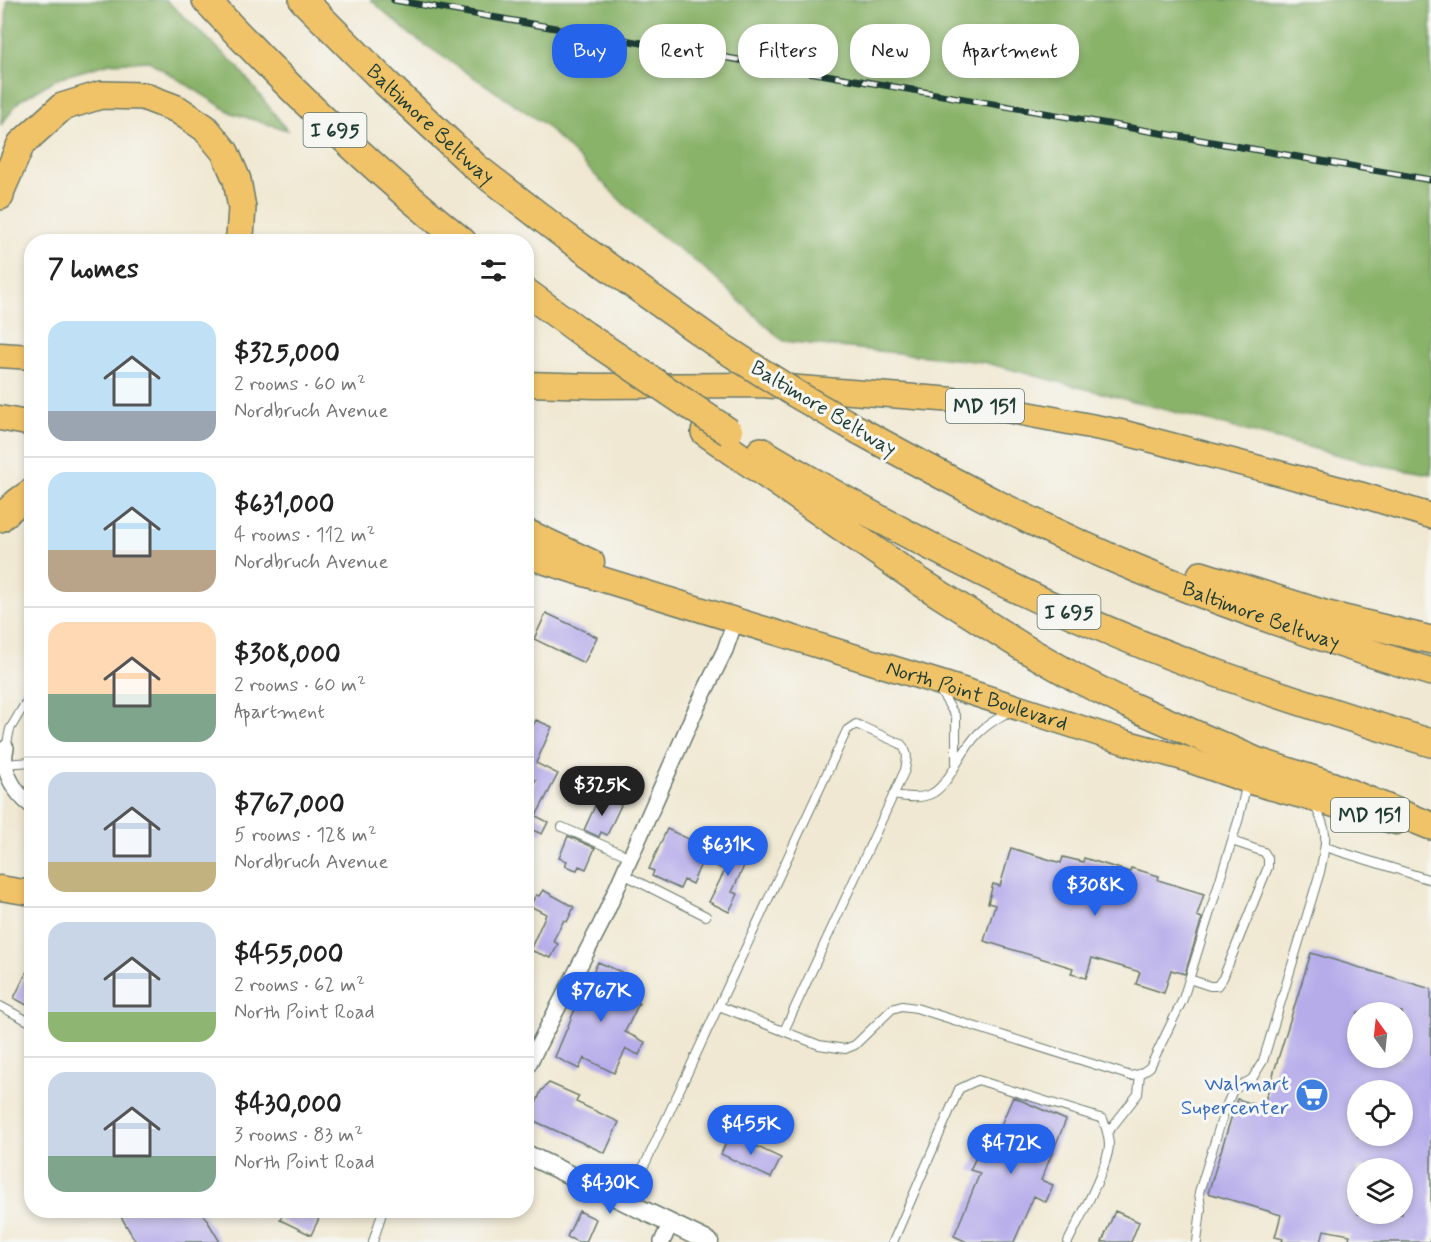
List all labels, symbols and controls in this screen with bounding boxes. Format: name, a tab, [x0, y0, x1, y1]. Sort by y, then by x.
chip: Buy	[552, 24, 627, 78]
chip: Rent	[639, 24, 726, 78]
chip: Filters	[738, 24, 838, 78]
chip: New	[850, 24, 930, 78]
chip: Apartment	[942, 24, 1079, 78]
street label: Baltimore Beltway	[360, 58, 500, 191]
road number: I 695	[304, 113, 366, 147]
text: 7 homes	[48, 253, 139, 287]
icon: filters	[477, 254, 510, 287]
text: $325,000	[234, 337, 340, 371]
icon: home	[96, 345, 168, 417]
street label: Baltimore Beltway	[745, 354, 902, 463]
text: 2 rooms · 60 m²	[234, 371, 366, 398]
road number: MD 151	[946, 389, 1024, 423]
text: Nordbruch Avenue	[234, 398, 388, 425]
text: $631,000	[234, 488, 334, 522]
icon: home	[96, 496, 168, 568]
text: 4 rooms · 112 m²	[234, 522, 375, 549]
text: Nordbruch Avenue	[234, 549, 388, 576]
street label: Baltimore Beltway	[1178, 575, 1343, 657]
road number: I 695	[1038, 595, 1100, 629]
text: $308,000	[234, 638, 341, 672]
icon: home	[96, 646, 168, 718]
street label: North Point Boulevard	[883, 654, 1071, 738]
text: 2 rooms · 60 m²	[234, 672, 366, 699]
text: Apartment	[234, 699, 325, 726]
pin: $325K	[560, 766, 644, 817]
text: $325K	[574, 772, 630, 799]
text: $767,000	[234, 788, 345, 822]
icon: home	[96, 796, 168, 868]
road number: MD 151	[1331, 798, 1409, 832]
text: 5 rooms · 128 m²	[234, 822, 377, 849]
pin: $631K	[686, 826, 770, 877]
text: $631K	[702, 832, 754, 859]
text: Nordbruch Avenue	[234, 849, 388, 876]
pin: $308K	[1053, 866, 1137, 917]
text: $308K	[1066, 872, 1124, 899]
text: $455,000	[234, 938, 343, 972]
icon: home	[96, 946, 168, 1018]
text: 2 rooms · 62 m²	[234, 972, 365, 999]
pin: $767K	[559, 972, 643, 1023]
text: $767K	[571, 978, 631, 1005]
text: North Point Road	[234, 999, 374, 1026]
north arrow	[1347, 1002, 1413, 1068]
map controls	[1347, 1002, 1413, 1224]
place label: Walmart Supercenter	[1181, 1070, 1289, 1122]
supermarket icon: Walmart Supercenter	[1294, 1077, 1330, 1113]
button: locate	[1347, 1080, 1413, 1146]
text: $430,000	[234, 1088, 342, 1122]
icon: home	[96, 1096, 168, 1168]
pin: $455K	[709, 1105, 793, 1156]
text: $455K	[721, 1111, 781, 1138]
text: 3 rooms · 83 m²	[234, 1122, 363, 1149]
pin: $472K	[969, 1124, 1053, 1175]
text: $472K	[981, 1130, 1041, 1157]
text: North Point Road	[234, 1149, 374, 1176]
button: layers	[1347, 1158, 1413, 1224]
pin: $430K	[568, 1164, 652, 1215]
text: $430K	[581, 1170, 639, 1197]

